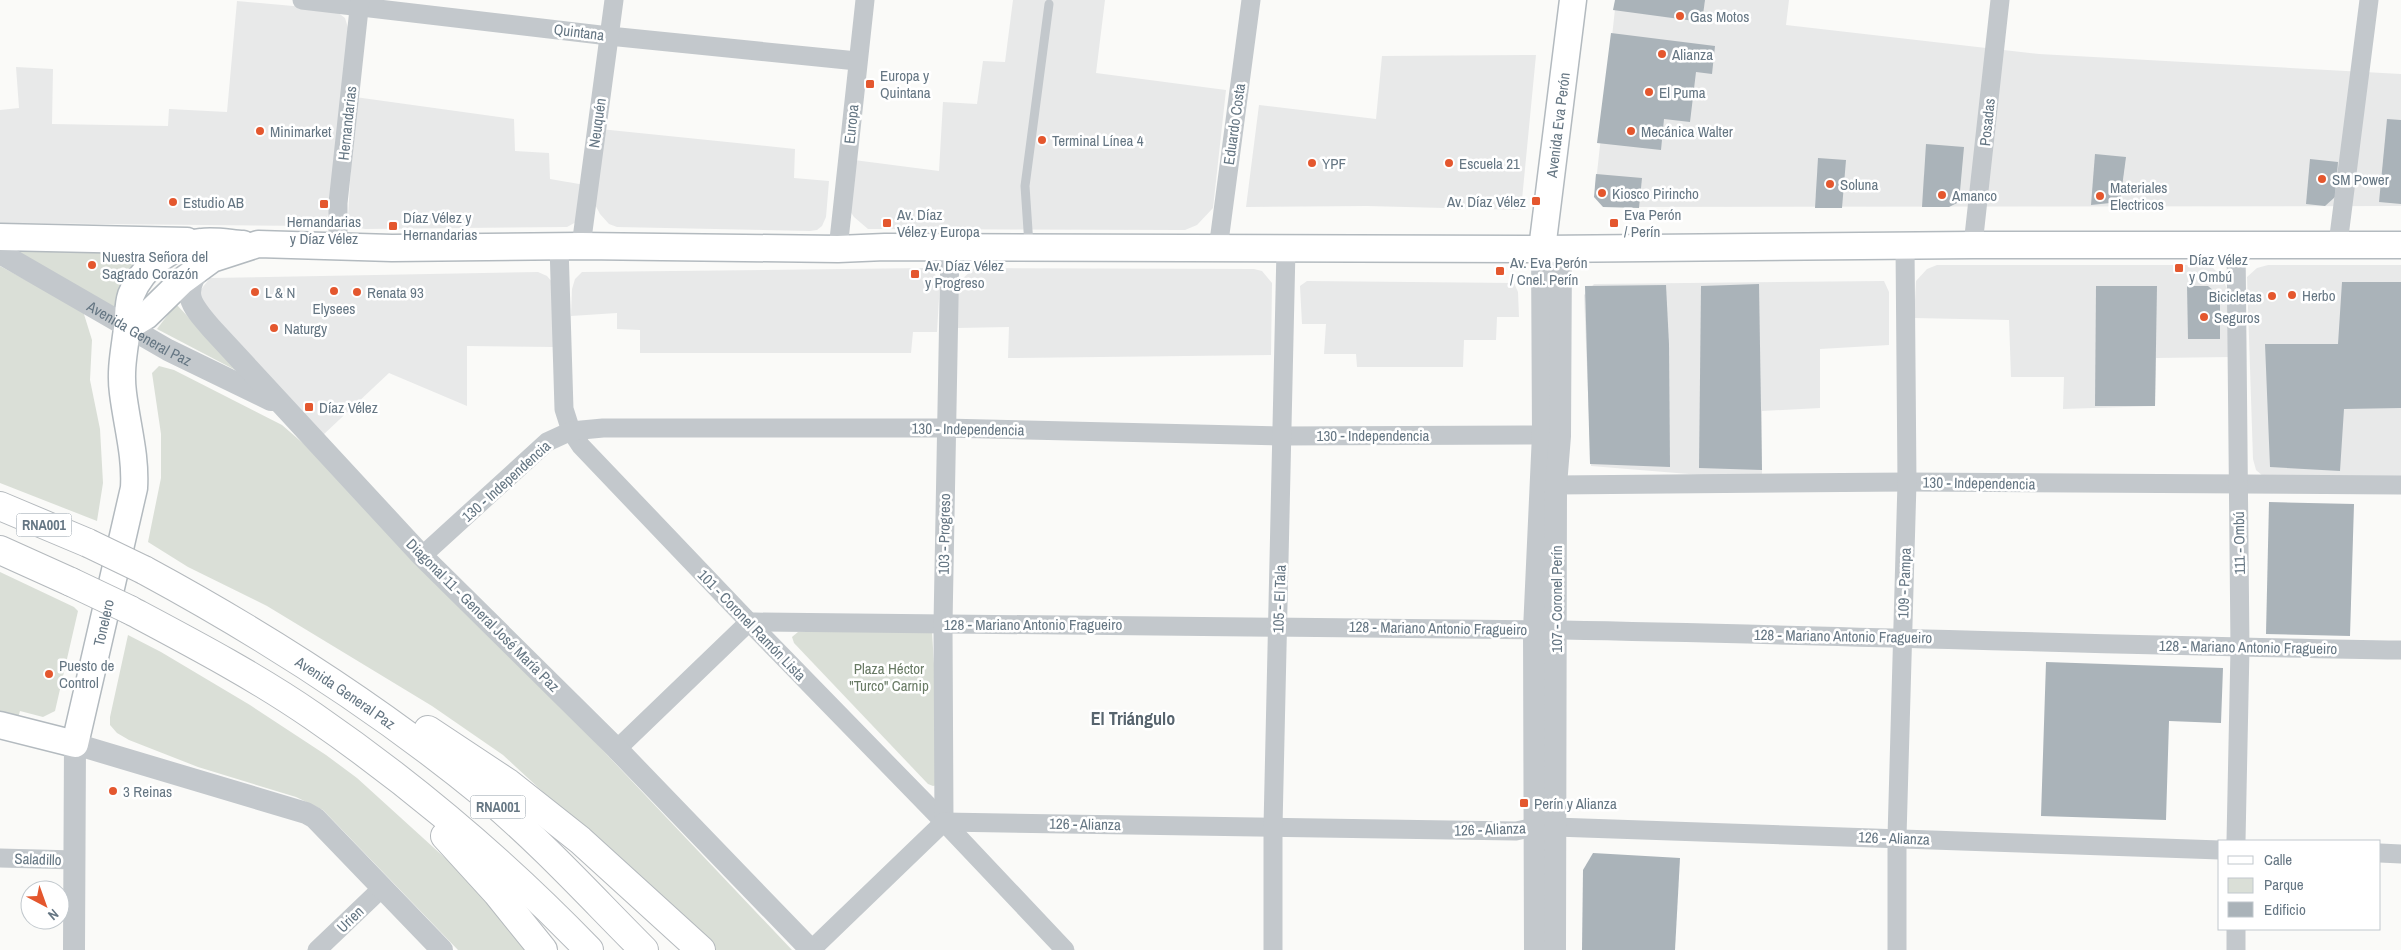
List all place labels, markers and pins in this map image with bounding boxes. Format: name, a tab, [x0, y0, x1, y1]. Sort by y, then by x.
place label: Gas Motos	[1690, 6, 1749, 27]
marker: Gas Motos	[1674, 10, 1686, 22]
place label: Alianza	[1671, 44, 1713, 65]
marker: Alianza	[1656, 48, 1668, 60]
place label: Europa y Quintana	[880, 65, 931, 103]
marker: Europa y Quintana	[864, 78, 876, 90]
place label: El Puma	[1659, 82, 1706, 103]
marker: El Puma	[1643, 86, 1655, 98]
place label: Minimarket	[270, 121, 332, 142]
place label: Mecánica Walter	[1641, 121, 1733, 142]
marker: Minimarket	[254, 125, 266, 137]
marker: Mecánica Walter	[1625, 125, 1637, 137]
place label: Terminal Línea 4	[1052, 130, 1144, 151]
marker: Terminal Línea 4	[1036, 134, 1048, 146]
place label: YPF	[1322, 153, 1346, 174]
place label: Escuela 21	[1459, 153, 1520, 174]
marker: YPF	[1306, 157, 1318, 169]
marker: Escuela 21	[1443, 157, 1455, 169]
place label: SM Power	[2332, 169, 2389, 190]
marker: SM Power	[2316, 173, 2328, 185]
place label: Soluna	[1840, 174, 1878, 195]
place label: Materiales Electricos	[2110, 177, 2167, 215]
marker: Soluna	[1824, 178, 1836, 190]
place label: Kiosco Pirincho	[1612, 183, 1699, 204]
place label: Amanco	[1951, 185, 1997, 206]
marker: Kiosco Pirincho	[1596, 187, 1608, 199]
marker: Amanco	[1936, 189, 1948, 201]
marker: Materiales Electricos	[2094, 190, 2106, 202]
place label: Av. Díaz Vélez	[1446, 191, 1526, 212]
place label: Estudio AB	[183, 192, 244, 213]
marker: Av. Díaz Vélez	[1530, 195, 1542, 207]
marker: Estudio AB	[167, 196, 179, 208]
marker: Hernandarias y Díaz Vélez	[318, 198, 330, 210]
place label: Av. Díaz Vélez y Europa	[896, 204, 980, 242]
place label: Eva Perón / Perín	[1624, 204, 1681, 242]
place label: Díaz Vélez y Hernandarias	[403, 207, 478, 245]
place label: Hernandarias y Díaz Vélez	[287, 211, 361, 249]
marker: Av. Díaz Vélez y Europa	[881, 217, 893, 229]
marker: Eva Perón / Perín	[1608, 217, 1620, 229]
marker: Díaz Vélez y Hernandarias	[387, 220, 399, 232]
place label: Nuestra Señora del Sagrado Corazón	[102, 246, 208, 284]
place label: Díaz Vélez y Ombú	[2189, 249, 2248, 287]
place label: Av. Eva Perón / Cnel. Perín	[1509, 252, 1588, 290]
place label: Av. Díaz Vélez y Progreso	[924, 255, 1004, 293]
marker: Nuestra Señora del Sagrado Corazón	[86, 259, 98, 271]
marker: Díaz Vélez y Ombú	[2173, 262, 2185, 274]
marker: Av. Eva Perón / Cnel. Perín	[1494, 265, 1506, 277]
marker: Av. Díaz Vélez y Progreso	[909, 268, 921, 280]
place label: L & N	[265, 282, 295, 303]
place label: Renata 93	[367, 282, 424, 303]
marker: Elysees	[328, 285, 340, 297]
place label: Herbo	[2302, 285, 2336, 306]
marker: L & N	[249, 286, 261, 298]
marker: Renata 93	[351, 286, 363, 298]
place label: Bicicletas	[2209, 286, 2262, 307]
marker: Herbo	[2286, 289, 2298, 301]
marker: Bicicletas	[2266, 290, 2278, 302]
place label: Elysees	[312, 298, 356, 319]
place label: Seguros	[2214, 307, 2260, 328]
marker: Seguros	[2198, 311, 2210, 323]
place label: Naturgy	[284, 318, 328, 339]
marker: Naturgy	[268, 322, 280, 334]
place label: Díaz Vélez	[319, 397, 378, 418]
marker: Díaz Vélez	[303, 401, 315, 413]
place label: Puesto de Control	[59, 655, 115, 693]
marker: Puesto de Control	[43, 668, 55, 680]
place label: 3 Reinas	[123, 781, 172, 802]
marker: 3 Reinas	[107, 785, 119, 797]
place label: Perín y Alianza	[1534, 793, 1617, 814]
marker: Perín y Alianza	[1518, 797, 1530, 809]

